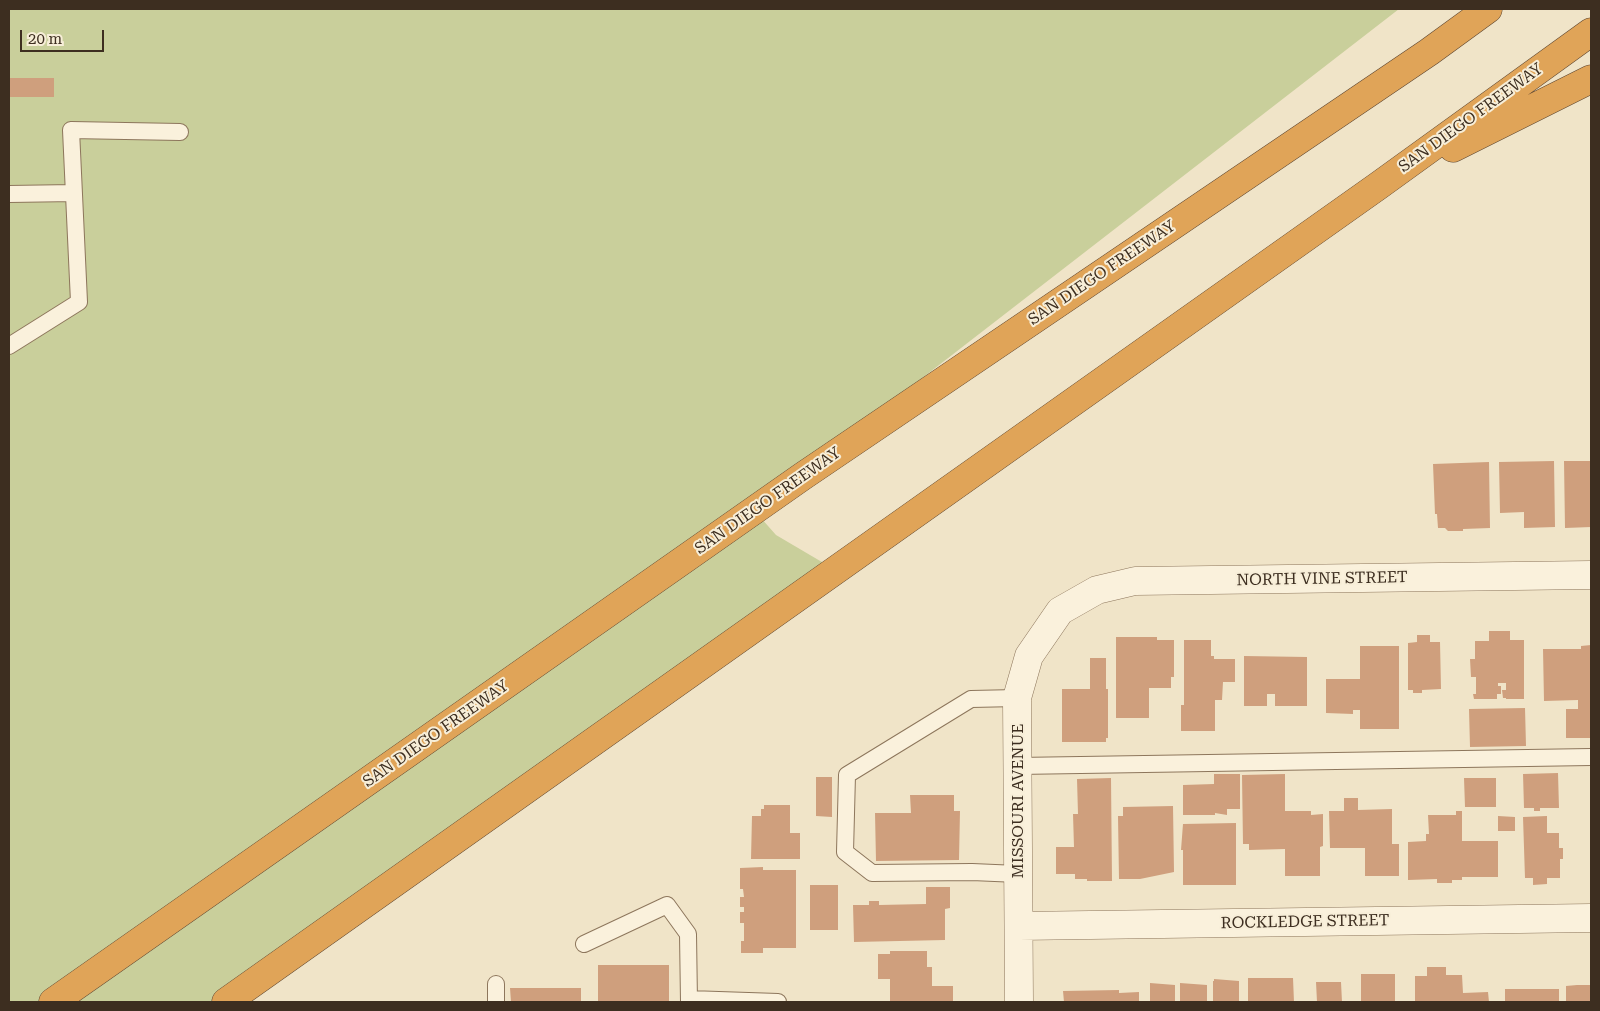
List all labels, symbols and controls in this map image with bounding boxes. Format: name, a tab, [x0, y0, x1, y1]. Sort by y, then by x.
scale bar	[22, 20, 106, 52]
text: 20 m	[28, 30, 62, 48]
street label: SAN DIEGO FREEWAY	[1395, 59, 1547, 177]
street label: SAN DIEGO FREEWAY	[1025, 217, 1179, 329]
street label: SAN DIEGO FREEWAY	[691, 443, 845, 559]
street label: NORTH VINE STREET	[1236, 568, 1408, 590]
street label: SAN DIEGO FREEWAY	[359, 676, 513, 792]
street label: MISSOURI AVENUE	[1008, 723, 1028, 879]
street label: ROCKLEDGE STREET	[1221, 911, 1389, 933]

